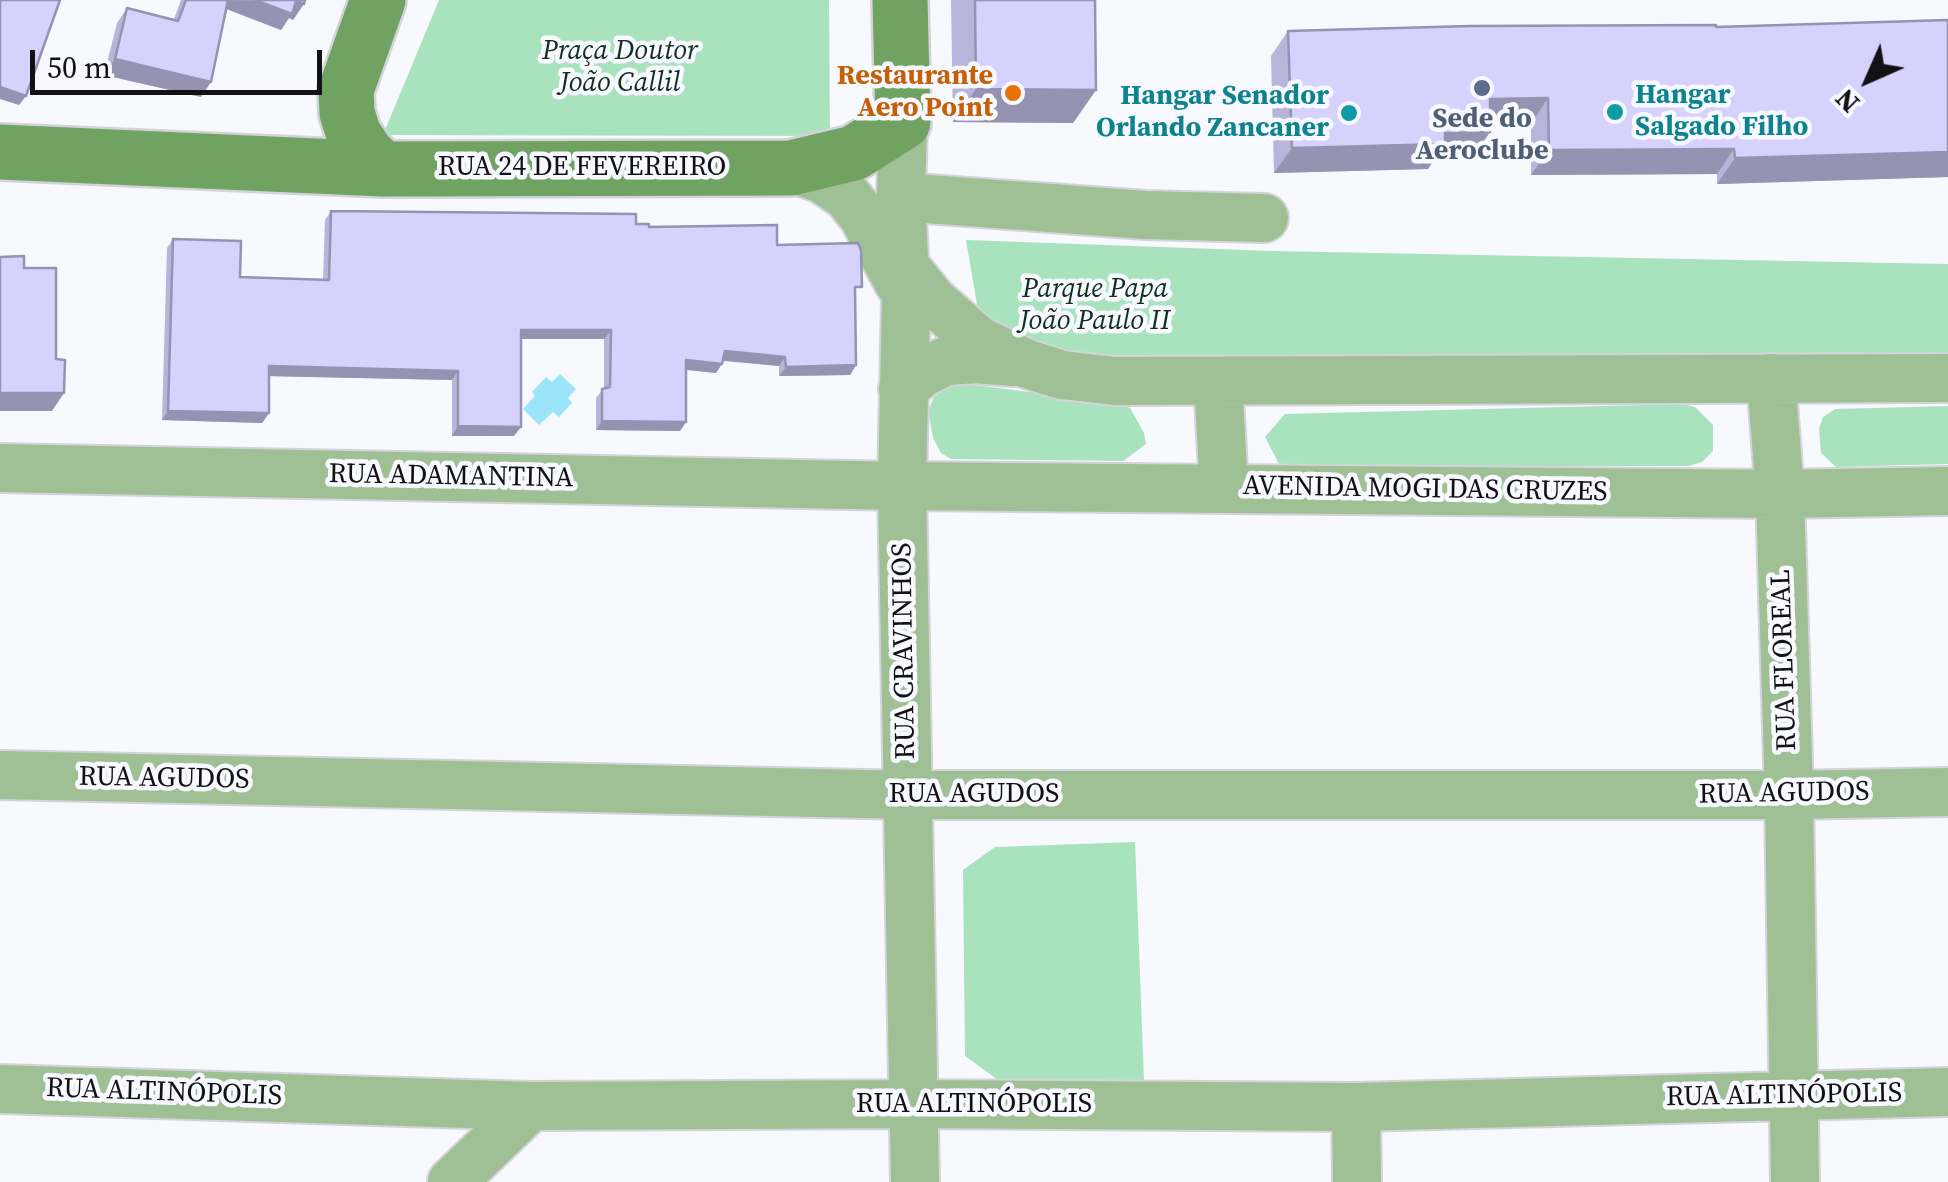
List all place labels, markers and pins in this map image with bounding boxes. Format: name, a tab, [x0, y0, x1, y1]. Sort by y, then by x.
place label: Restaurante Aero Point	[837, 60, 993, 126]
marker: Sede do Aeroclube	[1471, 77, 1493, 99]
place label: Hangar Salgado Filho	[1635, 79, 1808, 145]
place label: Hangar Senador Orlando Zancaner	[1096, 80, 1329, 146]
marker: Restaurante Aero Point	[1002, 82, 1024, 104]
marker: Hangar Salgado Filho	[1604, 101, 1626, 123]
marker: Hangar Senador Orlando Zancaner	[1338, 102, 1360, 124]
place label: Sede do Aeroclube	[1416, 103, 1548, 169]

